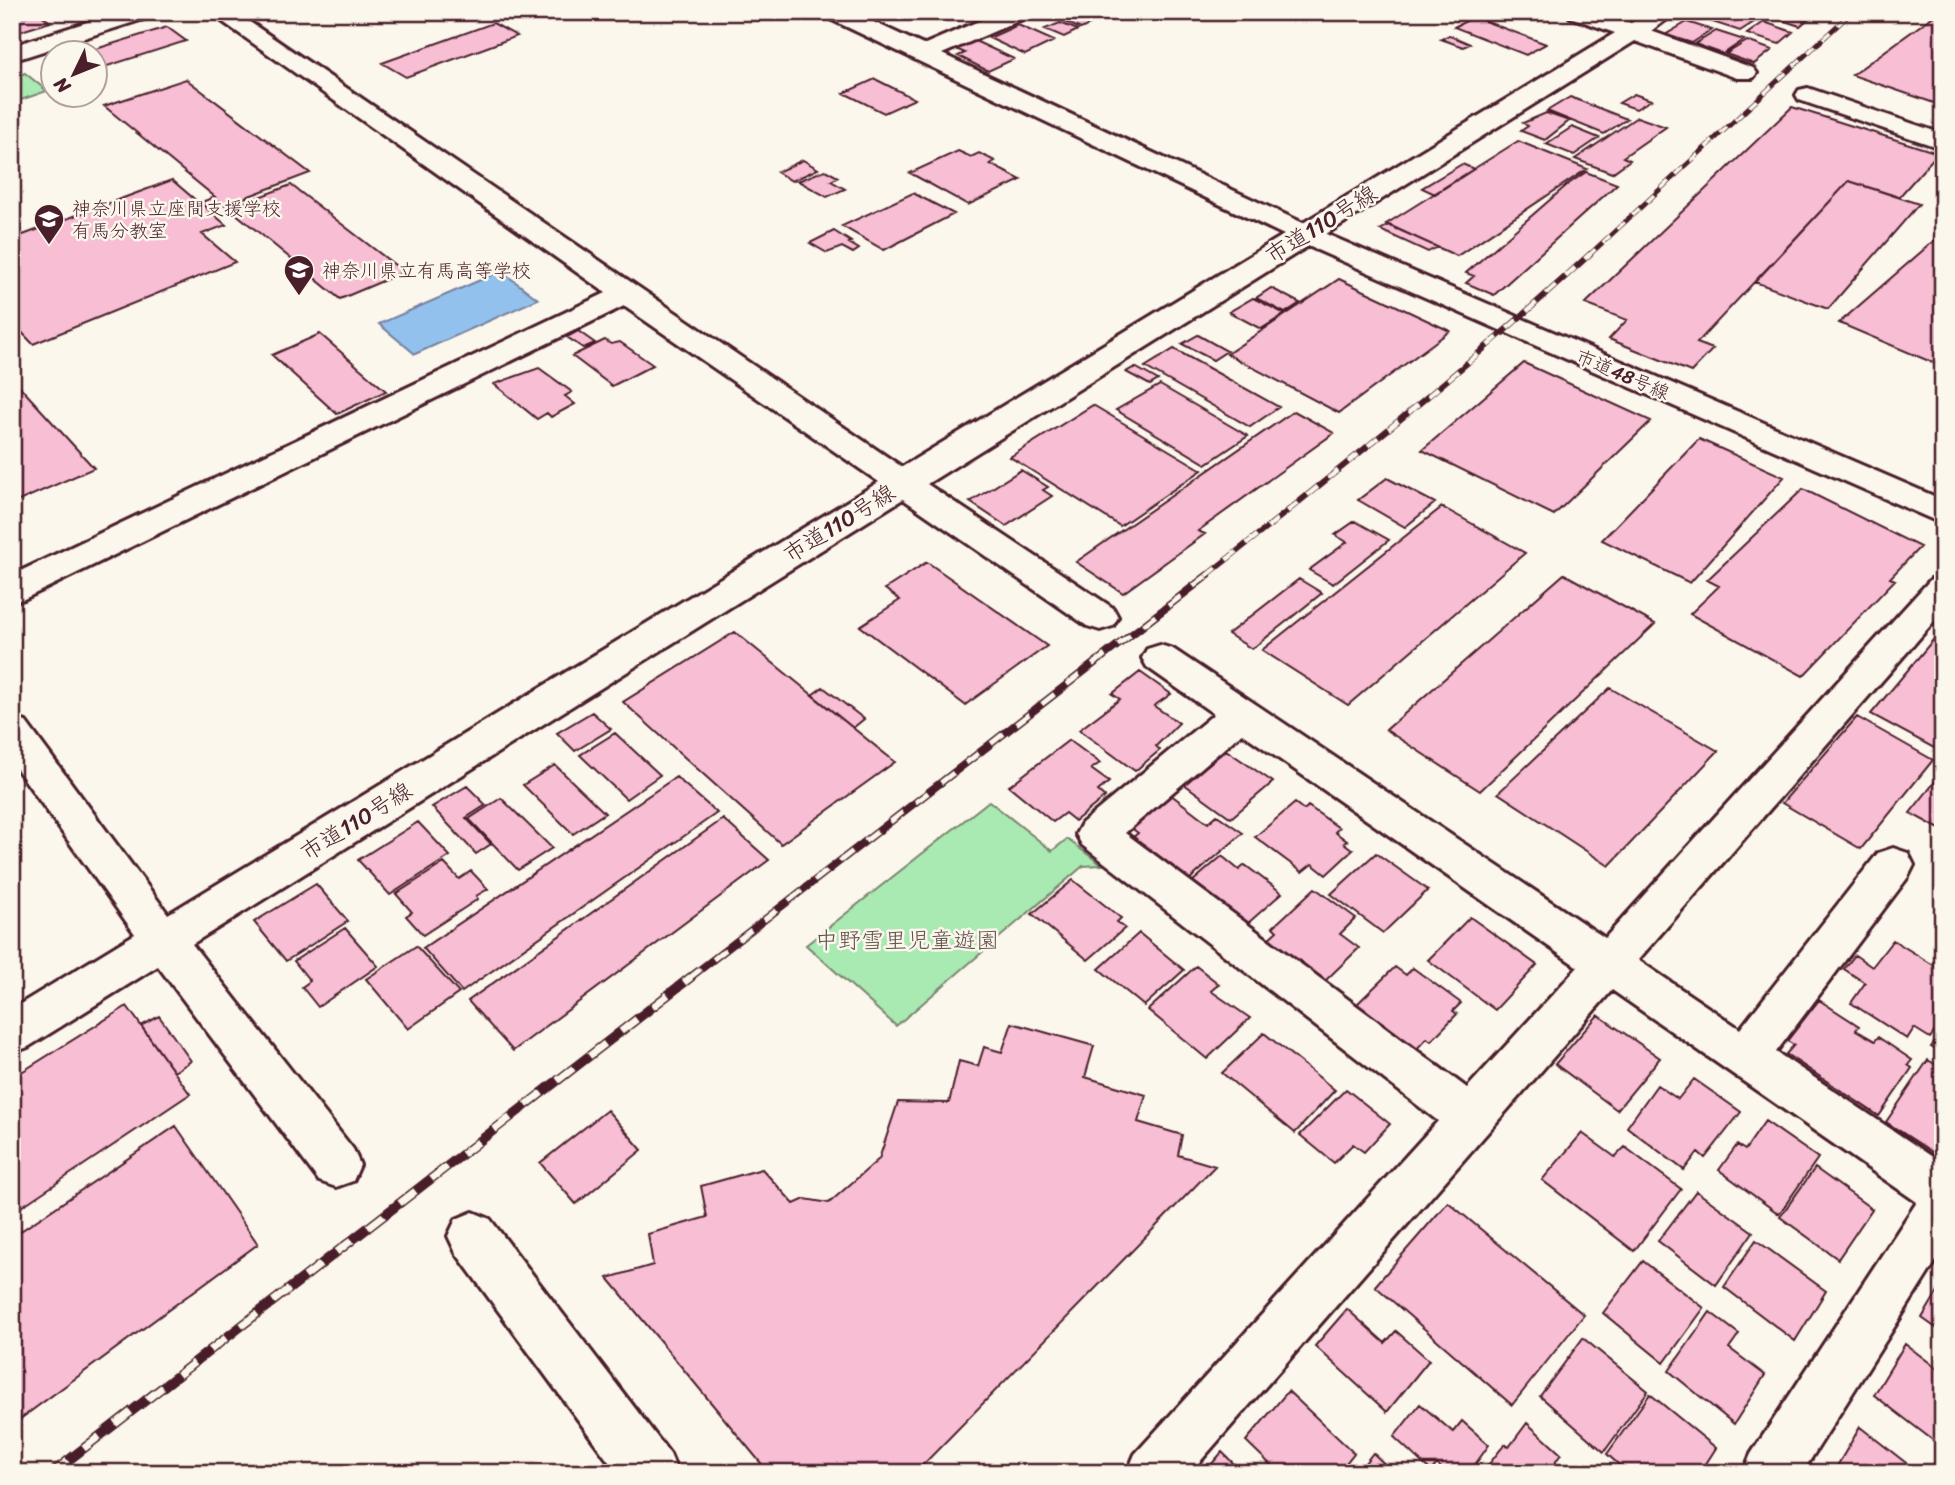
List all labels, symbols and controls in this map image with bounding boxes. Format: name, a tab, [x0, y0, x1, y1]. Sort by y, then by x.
north arrow	[38, 38, 108, 108]
text: N	[45, 69, 79, 102]
street label: 市道110号線	[1257, 174, 1386, 275]
place label: 神奈川県立座間支援学校 有馬分教室	[72, 192, 281, 247]
school or university icon: 神奈川県立座間支援学校 有馬分教室	[32, 202, 66, 246]
school or university icon: 神奈川県立有馬高等学校	[282, 253, 316, 297]
place label: 神奈川県立有馬高等学校	[322, 254, 531, 287]
street label: 市道48号線	[1571, 340, 1675, 409]
street label: 市道110号線	[775, 473, 904, 574]
street label: 市道110号線	[292, 771, 421, 872]
park label: 中野雪里児童遊園	[815, 920, 999, 961]

